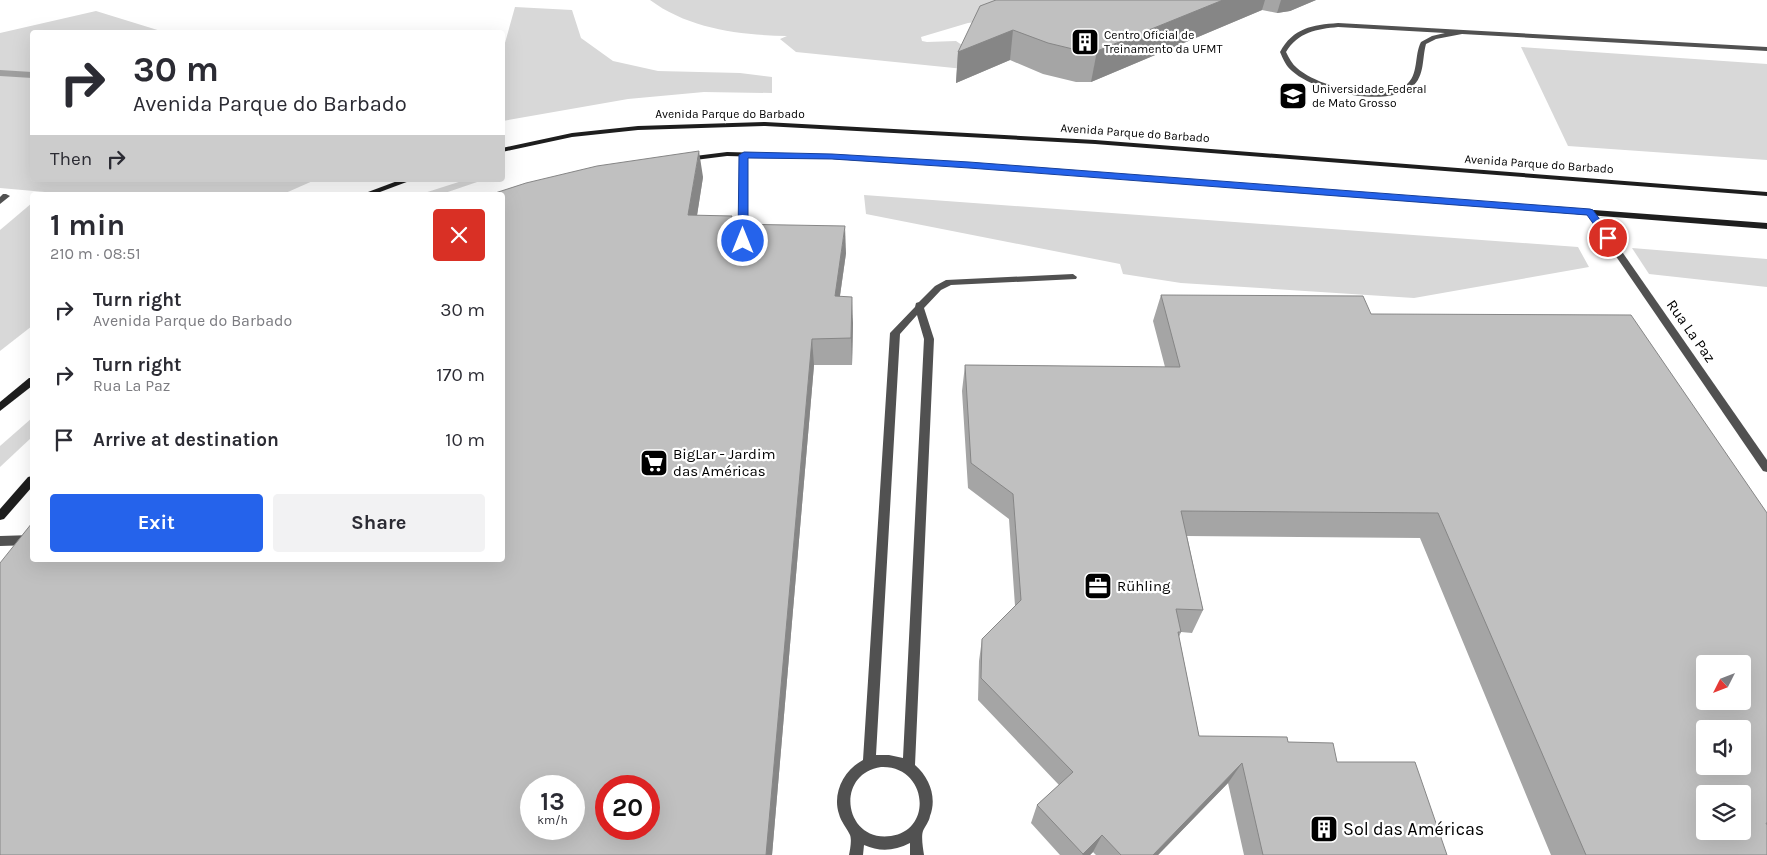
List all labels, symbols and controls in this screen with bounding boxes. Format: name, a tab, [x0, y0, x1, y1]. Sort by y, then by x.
building icon: Centro Oficial de Treinamento da UFMT	[1070, 27, 1100, 57]
place label: Centro Oficial de Treinamento da UFMT	[1104, 28, 1222, 56]
text: 30 m	[133, 49, 219, 90]
icon: right	[50, 50, 115, 115]
school or university icon: Universidade Federal de Mato Grosso	[1278, 81, 1308, 111]
place label: Universidade Federal de Mato Grosso	[1312, 82, 1427, 110]
text: Avenida Parque do Barbado	[133, 91, 407, 117]
street label: Avenida Parque do Barbado	[655, 107, 805, 121]
street label: Avenida Parque do Barbado	[1060, 121, 1210, 145]
icon: right	[102, 145, 130, 173]
text: Then	[50, 148, 92, 170]
street label: Avenida Parque do Barbado	[1464, 152, 1614, 176]
text: 1 min	[50, 207, 125, 243]
button: close	[433, 209, 485, 261]
position arrow	[716, 214, 768, 266]
pin	[1587, 217, 1629, 259]
icon: arrive	[1594, 224, 1622, 252]
text: 210 m · 08:51	[50, 244, 141, 263]
text: Turn right	[93, 289, 182, 311]
icon: right	[50, 296, 78, 324]
street label: Rua La Paz	[1663, 296, 1719, 366]
text: 30 m	[440, 299, 485, 321]
text: Avenida Parque do Barbado	[93, 311, 292, 330]
text: Turn right	[93, 354, 182, 376]
icon: right	[50, 361, 78, 389]
text: 170 m	[436, 364, 485, 386]
text: Rua La Paz	[93, 376, 170, 395]
icon: arrive	[50, 426, 78, 454]
text: Arrive at destination	[93, 429, 279, 451]
text: 10 m	[445, 429, 485, 451]
place label: BigLar - Jardim das Américas	[673, 445, 775, 480]
supermarket icon: BigLar - Jardim das Américas	[639, 448, 669, 478]
button: Exit	[50, 494, 263, 552]
button: Share	[273, 494, 485, 552]
office icon: Rühling	[1083, 571, 1113, 601]
place label: Rühling	[1117, 577, 1171, 595]
north arrow	[1696, 655, 1751, 710]
map controls	[1696, 655, 1751, 840]
button: sound	[1696, 720, 1751, 775]
speed limit sign: 20	[595, 775, 660, 840]
button: layers	[1696, 785, 1751, 840]
text: 13	[540, 787, 565, 816]
text: km/h	[537, 813, 568, 827]
building icon: Sol das Américas	[1309, 814, 1339, 844]
place label: Sol das Américas	[1343, 818, 1484, 840]

